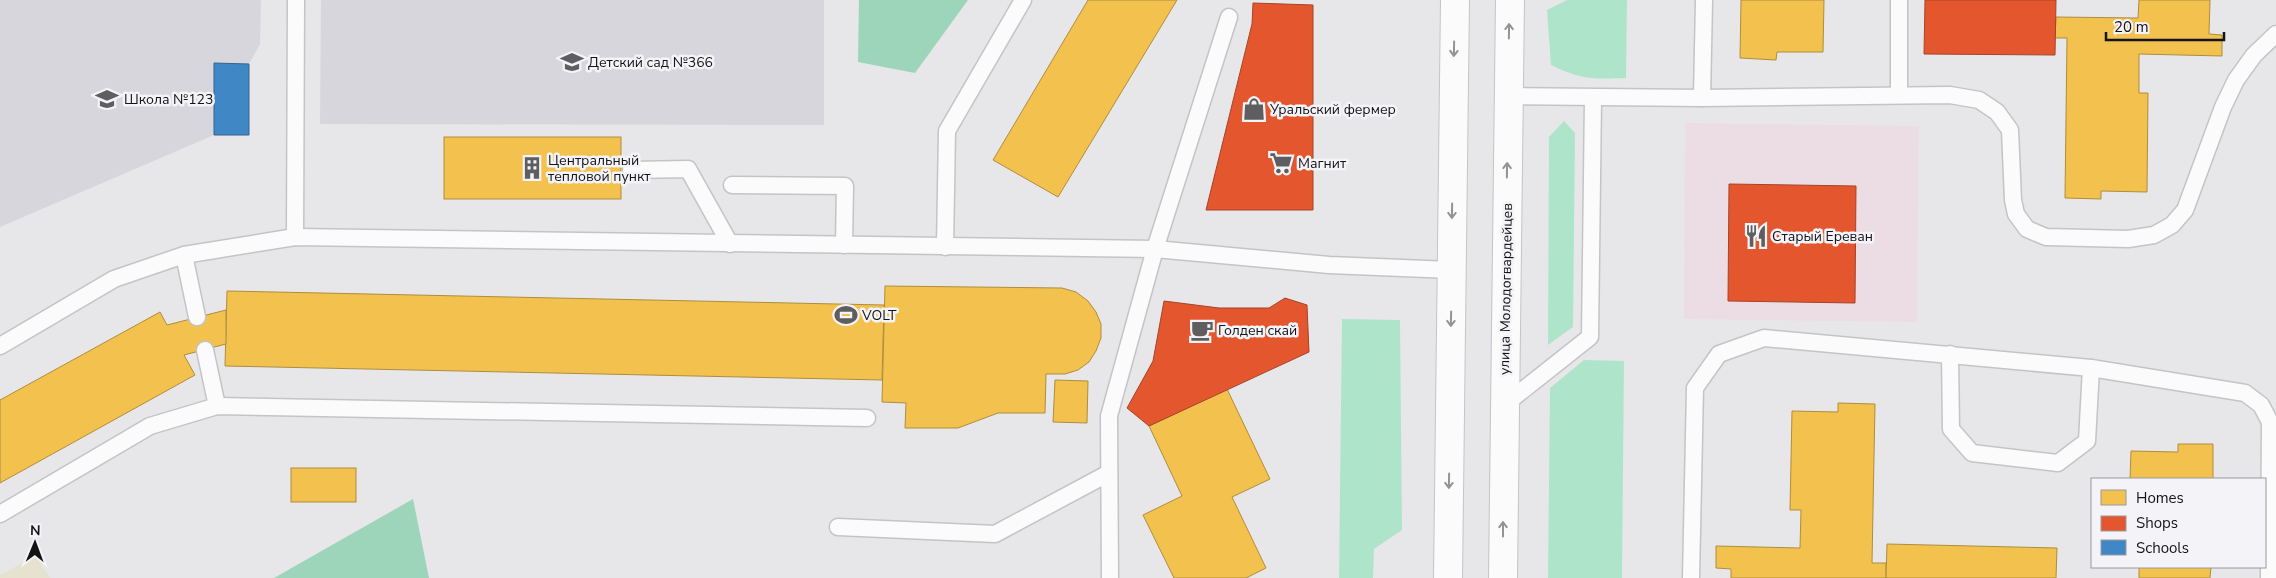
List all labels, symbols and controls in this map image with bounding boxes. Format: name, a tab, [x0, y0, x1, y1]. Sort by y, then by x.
scale bar	[2106, 10, 2224, 42]
text: 20 m	[2114, 17, 2149, 37]
one-way arrow	[1504, 23, 1514, 39]
one-way arrow	[1449, 40, 1459, 56]
school or university icon: Детский сад №366	[559, 49, 585, 75]
place label: Детский сад №366	[588, 53, 713, 72]
school or university icon: Школа №123	[94, 86, 120, 112]
place label: Школа №123	[124, 90, 213, 109]
shop icon: Уральский фермер	[1241, 96, 1267, 122]
place label: Уральский фермер	[1269, 100, 1396, 119]
supermarket icon: Магнит	[1268, 150, 1294, 176]
place label: Центральный тепловой пункт	[548, 151, 651, 186]
place label: Магнит	[1298, 154, 1347, 173]
building icon: Центральный тепловой пункт	[519, 155, 545, 181]
one-way arrow	[1503, 162, 1512, 178]
one-way arrow	[1447, 202, 1457, 219]
street label: улица Молодогвардейцев	[1495, 203, 1517, 375]
restaurant icon: Старый Ереван	[1743, 223, 1769, 249]
place label: Старый Ереван	[1772, 227, 1873, 246]
sports icon: VOLT	[833, 302, 859, 328]
place label: VOLT	[861, 306, 897, 325]
one-way arrow	[1446, 311, 1455, 327]
cafe icon: Голден скай	[1189, 317, 1215, 343]
place label: Голден скай	[1218, 321, 1297, 340]
one-way arrow	[1444, 473, 1454, 489]
legend	[2091, 478, 2266, 568]
text: Homes	[2136, 488, 2184, 508]
text: Shops	[2136, 513, 2178, 533]
north arrow	[10, 518, 60, 568]
text: N	[30, 521, 41, 540]
one-way arrow	[1498, 522, 1508, 538]
text: Schools	[2136, 538, 2189, 558]

